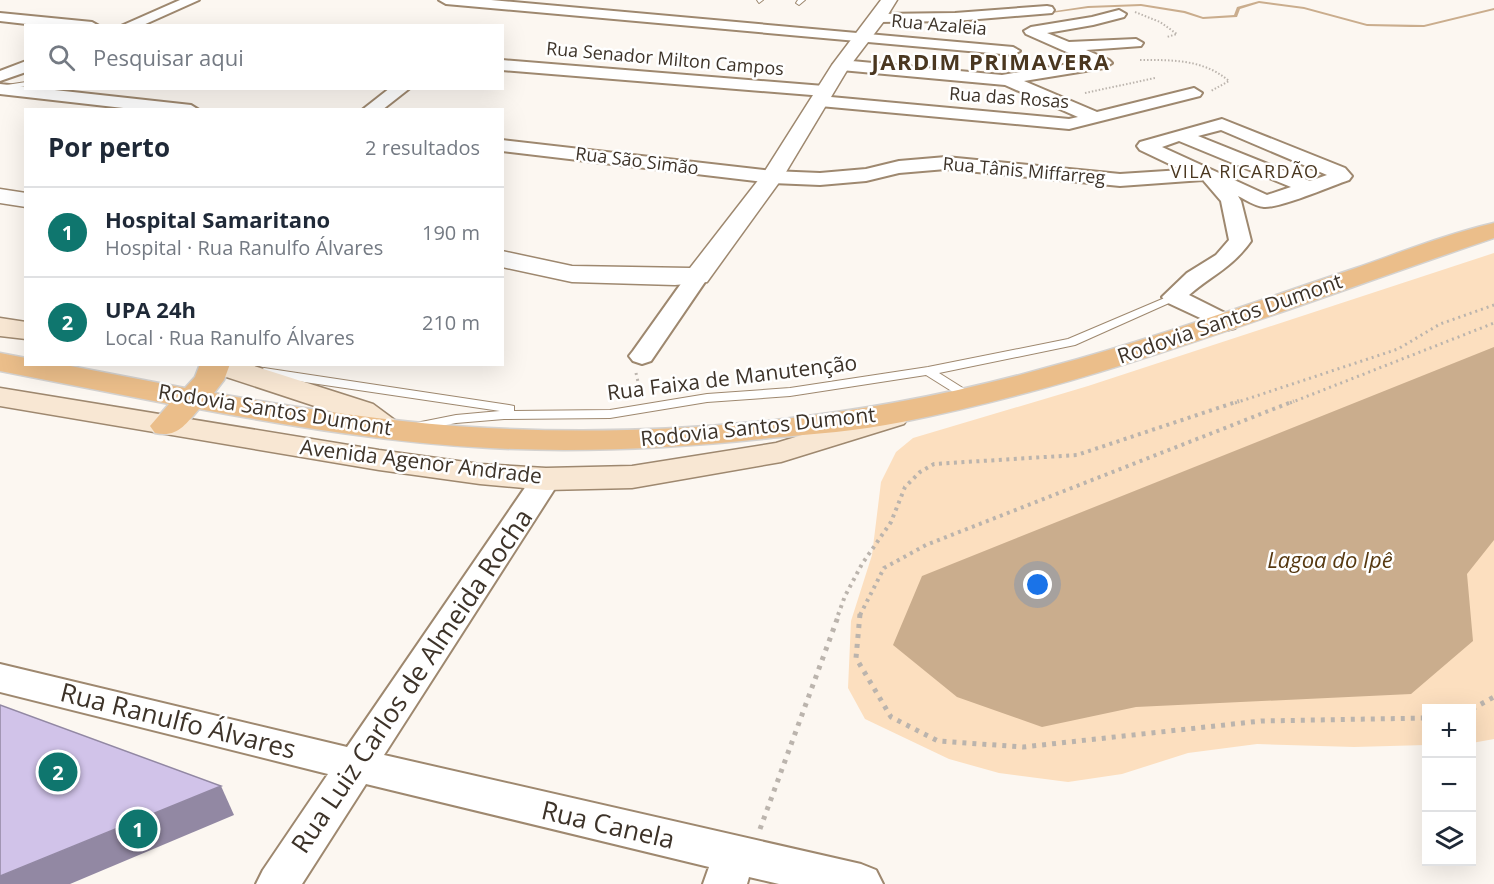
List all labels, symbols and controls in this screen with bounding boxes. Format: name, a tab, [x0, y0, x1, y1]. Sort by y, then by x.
street label: Rua Azaleia	[890, 8, 988, 40]
search box	[24, 24, 504, 90]
street label: Rua Senador Milton Campos	[545, 36, 785, 80]
icon: search	[45, 41, 78, 74]
text: Pesquisar aqui	[93, 42, 244, 72]
district label: JARDIM PRIMAVERA	[870, 46, 1110, 76]
street label: Rua das Rosas	[948, 81, 1070, 113]
text: Por perto	[48, 129, 170, 165]
text: 2 resultados	[365, 134, 480, 161]
street label: Rua São Simão	[574, 141, 700, 179]
street label: Rua Tânis Miffarreg	[942, 151, 1107, 189]
district label: VILA RICARDÃO	[1170, 159, 1320, 183]
text: Hospital Samaritano	[105, 204, 330, 234]
text: 1	[62, 219, 73, 246]
text: 190 m	[422, 219, 480, 246]
text: Hospital · Rua Ranulfo Álvares	[105, 234, 383, 261]
street label: Rodovia Santos Dumont	[1113, 266, 1346, 370]
text: UPA 24h	[105, 294, 196, 324]
text: 2	[62, 309, 73, 336]
text: 210 m	[422, 309, 480, 336]
text: Local · Rua Ranulfo Álvares	[105, 324, 355, 351]
street label: Rua Faixa de Manutenção	[605, 348, 859, 406]
street label: Rodovia Santos Dumont	[156, 377, 394, 441]
street label: Rodovia Santos Dumont	[639, 400, 877, 452]
street label: Avenida Agenor Andrade	[299, 432, 544, 490]
street label: Rua Luiz Carlos de Almeida Rocha	[282, 501, 540, 860]
water label: Lagoa do Ipê	[1267, 544, 1393, 574]
your location	[1023, 570, 1052, 599]
street label: Rua Ranulfo Álvares	[57, 673, 300, 767]
map controls	[1422, 704, 1476, 866]
button: +	[1422, 704, 1476, 758]
pin: 2	[38, 750, 78, 794]
button: −	[1422, 758, 1476, 812]
street label: Rua Canela	[538, 791, 678, 857]
pin: 1	[118, 806, 158, 852]
button: layers	[1422, 812, 1476, 866]

